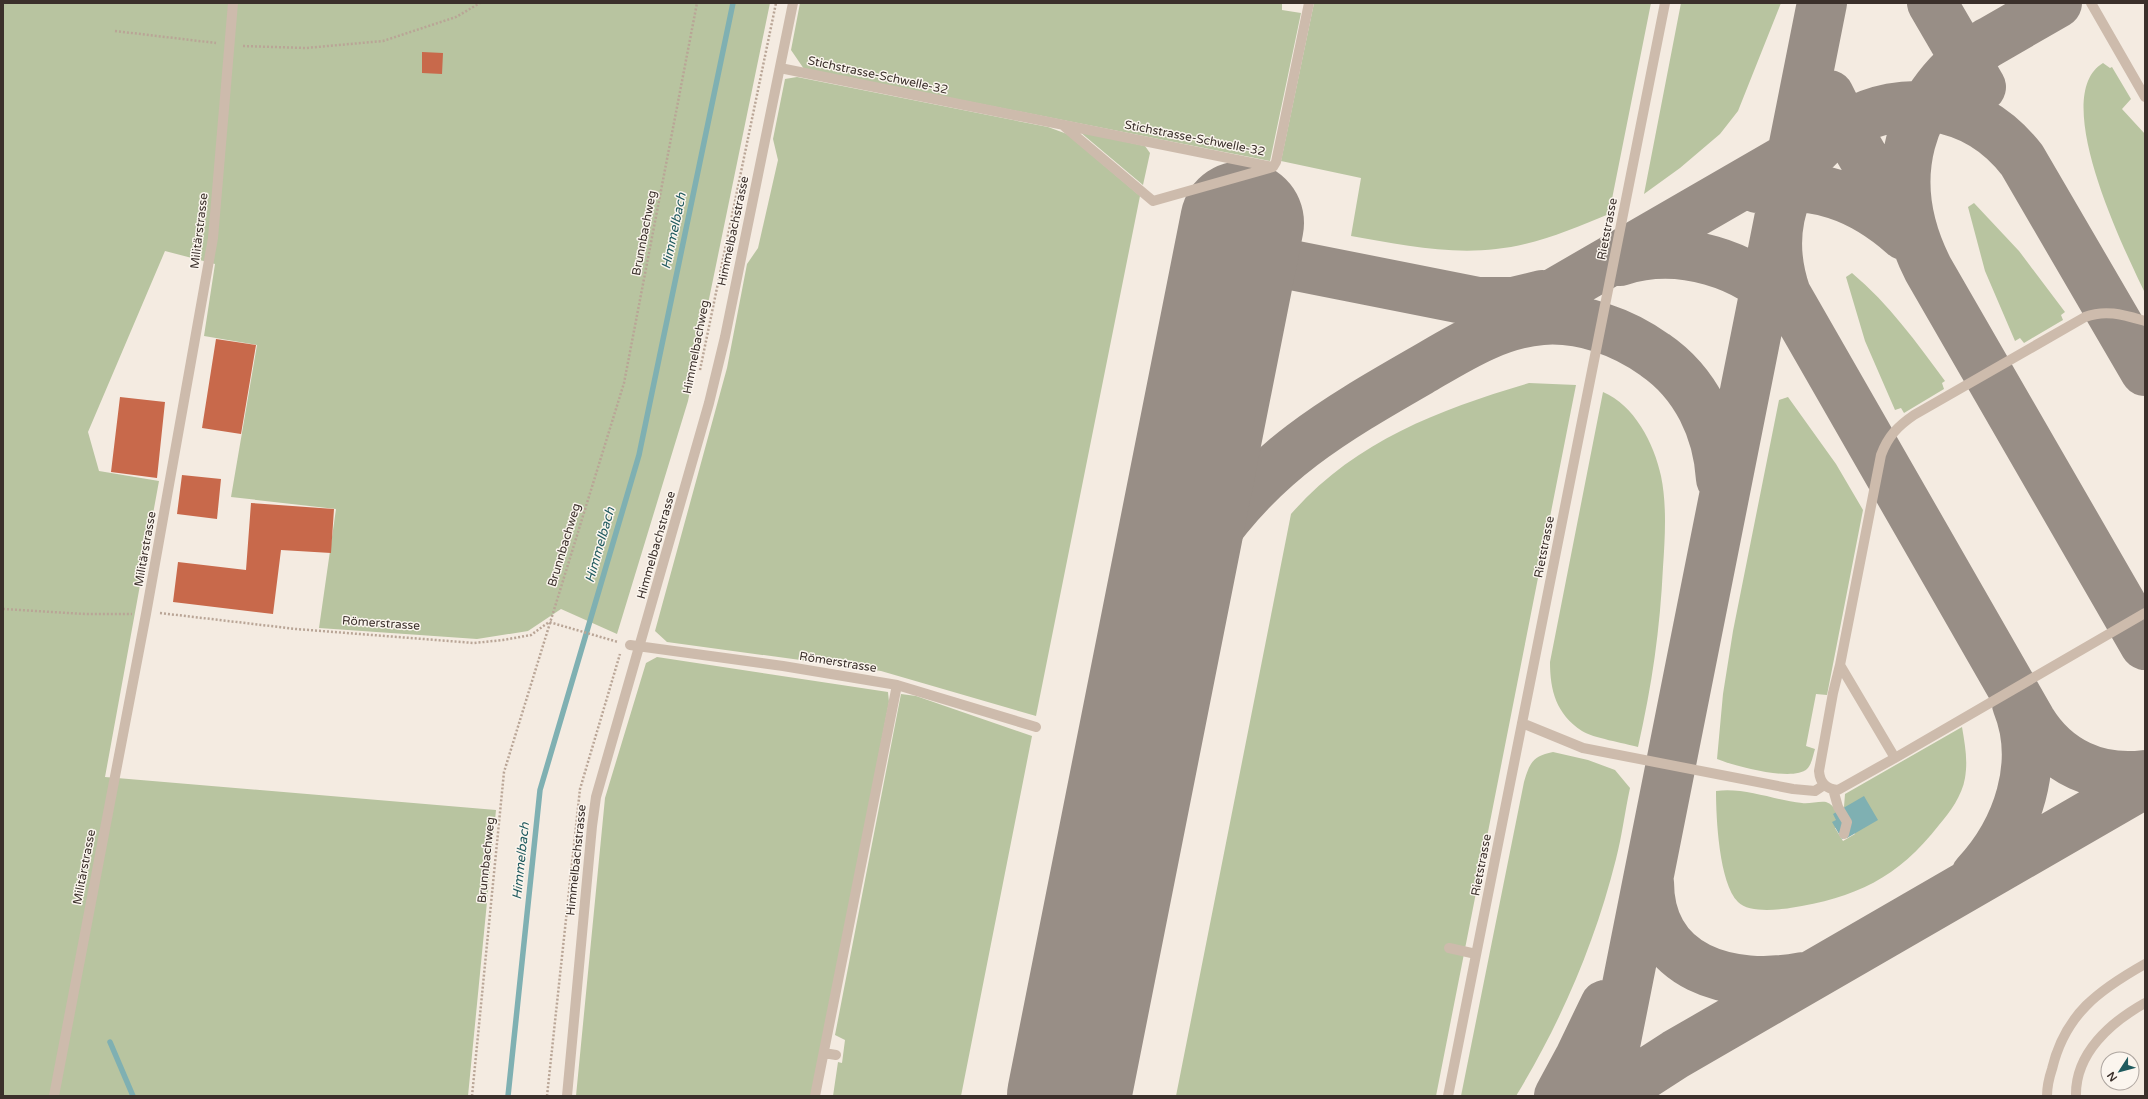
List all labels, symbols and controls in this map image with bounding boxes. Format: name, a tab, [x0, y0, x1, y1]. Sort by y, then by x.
street label: Stichstrasse-Schwelle-32	[807, 53, 949, 97]
street label: Stichstrasse-Schwelle-32	[1123, 117, 1267, 159]
street label: Himmelbachstrasse	[715, 175, 752, 287]
street label: Brunnbachweg	[629, 189, 659, 277]
water label: Himmelbach	[658, 190, 690, 271]
street label: Militärstrasse	[187, 192, 211, 270]
street label: Rietstrasse	[1594, 197, 1620, 261]
street label: Himmelbachweg	[680, 299, 712, 395]
street label: Himmelbachstrasse	[634, 489, 678, 601]
street label: Brunnbachweg	[545, 502, 583, 588]
water label: Himmelbach	[582, 504, 619, 585]
street label: Militärstrasse	[131, 510, 159, 588]
street label: Rietstrasse	[1531, 515, 1557, 579]
street label: Römerstrasse	[342, 613, 421, 633]
street label: Römerstrasse	[798, 649, 878, 675]
street label: Himmelbachstrasse	[563, 804, 589, 916]
street label: Brunnbachweg	[475, 816, 497, 904]
water label: Himmelbach	[509, 820, 533, 900]
street label: Militärstrasse	[70, 828, 98, 906]
street label: Rietstrasse	[1468, 833, 1494, 897]
north arrow	[2100, 1051, 2140, 1091]
text: N	[2104, 1069, 2120, 1084]

